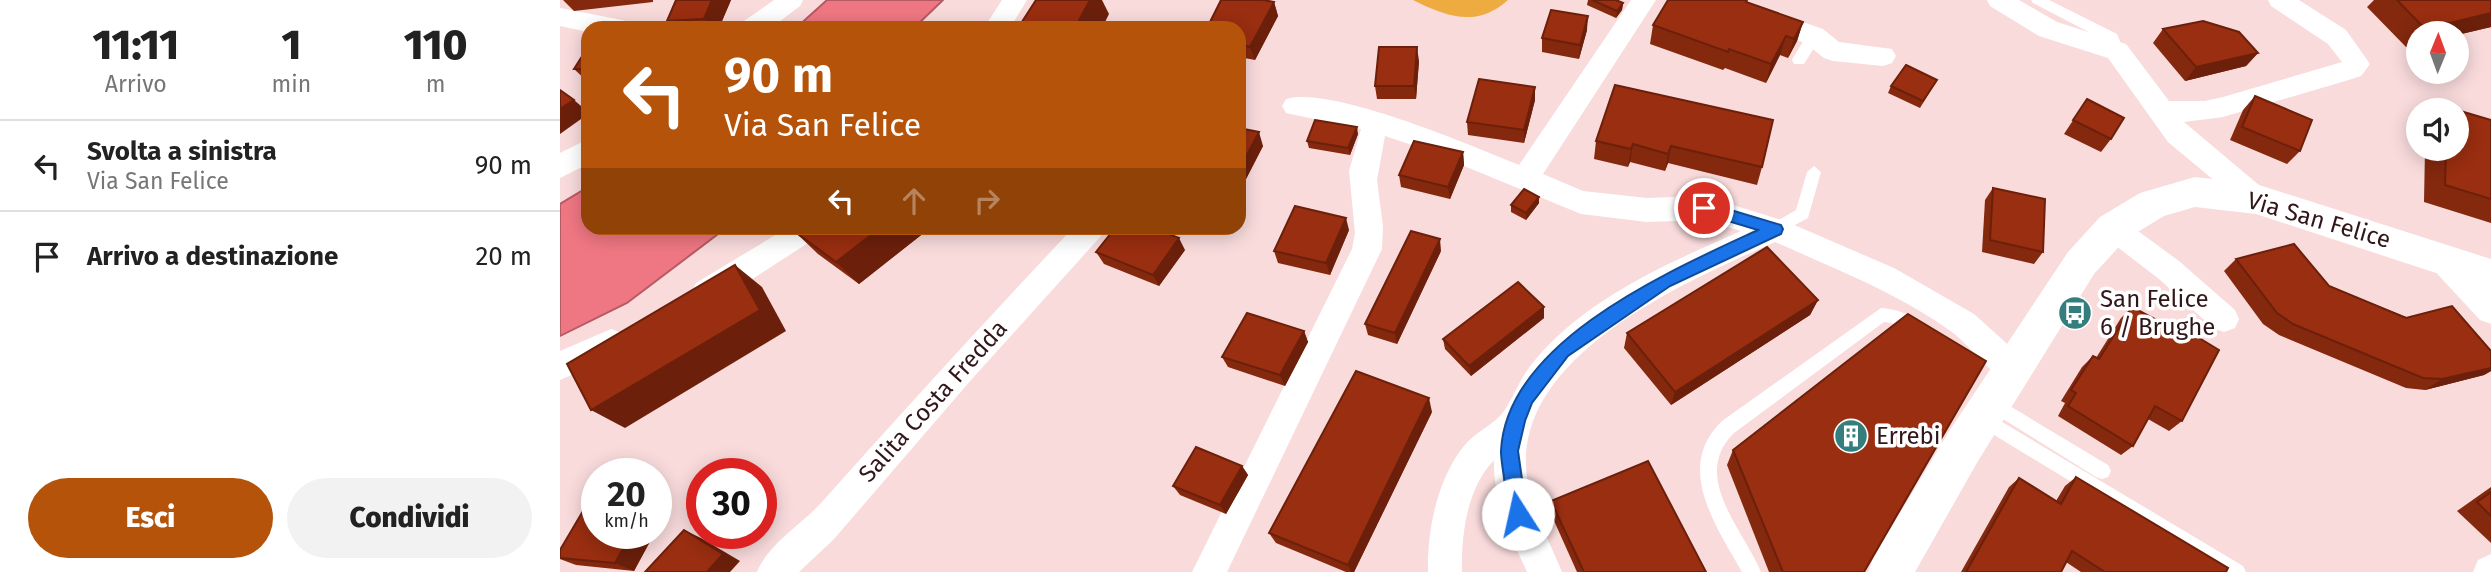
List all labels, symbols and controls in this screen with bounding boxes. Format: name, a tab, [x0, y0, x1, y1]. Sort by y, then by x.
text: 11:11	[92, 20, 179, 70]
text: 1	[281, 20, 301, 70]
text: 110	[404, 20, 468, 70]
north arrow	[2406, 21, 2469, 84]
map controls	[2406, 21, 2469, 161]
text: 90 m	[724, 46, 833, 105]
icon: left	[609, 49, 700, 140]
text: Arrivo	[105, 70, 167, 98]
text: min	[272, 70, 311, 98]
text: m	[426, 70, 445, 98]
button: sound	[2406, 98, 2469, 161]
text: Via San Felice	[724, 106, 921, 144]
text: Svolta a sinistra	[87, 136, 277, 167]
icon: left	[28, 147, 66, 185]
text: 90 m	[475, 150, 532, 181]
text: Via San Felice	[87, 167, 229, 195]
pin	[1674, 178, 1734, 238]
icon: left	[822, 182, 860, 220]
icon: ahead	[895, 182, 933, 220]
icon: right	[968, 182, 1006, 220]
street label: Via San Felice	[2244, 186, 2394, 254]
icon: arrive	[1685, 189, 1723, 227]
icon: arrive	[28, 238, 66, 276]
text: Arrivo a destinazione	[87, 241, 338, 272]
text: 20 m	[475, 241, 532, 272]
place label: San Felice 6 / Brughe	[2100, 285, 2215, 341]
bus stop icon: San Felice 6 / Brughe	[2056, 294, 2094, 332]
street label: Salita Costa Fredda	[853, 314, 1013, 488]
building icon: Errebi	[1832, 417, 1870, 455]
place label: Errebi	[1876, 422, 1941, 450]
speed limit sign: 30	[686, 458, 777, 549]
text: 20	[607, 473, 646, 515]
position arrow	[1481, 477, 1555, 551]
button: Esci	[28, 478, 273, 558]
button: Condividi	[287, 478, 532, 558]
text: km/h	[604, 510, 649, 532]

